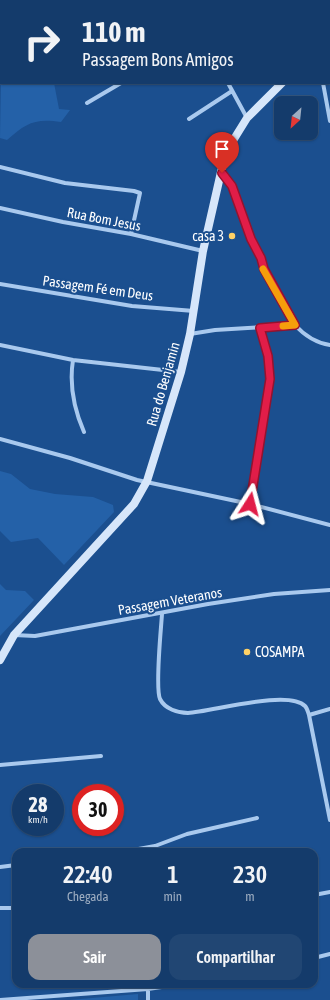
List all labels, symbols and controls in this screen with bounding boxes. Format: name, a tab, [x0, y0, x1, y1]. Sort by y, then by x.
icon: right	[16, 16, 68, 68]
text: 110 m	[82, 16, 145, 48]
text: Passagem Bons Amigos	[82, 49, 234, 70]
north arrow	[274, 96, 318, 140]
map controls	[274, 96, 318, 140]
pin	[205, 132, 239, 173]
icon: arrive	[211, 138, 233, 160]
street label: Rua Bom Jesus	[66, 204, 142, 234]
place label: casa 3	[192, 228, 224, 244]
marker: casa 3	[227, 231, 237, 241]
street label: Passagem Fé em Deus	[42, 272, 154, 304]
street label: Rua do Benjamin	[143, 340, 183, 428]
position arrow	[229, 483, 271, 525]
street label: Passagem Veteranos	[117, 584, 223, 618]
place label: COSAMPA	[255, 644, 305, 660]
marker: COSAMPA	[242, 647, 252, 657]
speed limit sign: 30	[72, 784, 124, 836]
text: 28	[29, 793, 47, 816]
text: km/h	[28, 814, 48, 825]
text: 22:40	[63, 861, 112, 888]
text: 1	[167, 861, 178, 888]
text: 230	[233, 861, 267, 888]
text: Chegada	[67, 889, 109, 904]
text: min	[163, 889, 182, 904]
text: m	[245, 889, 255, 904]
button: Sair	[28, 934, 161, 980]
button: Compartilhar	[169, 934, 302, 980]

